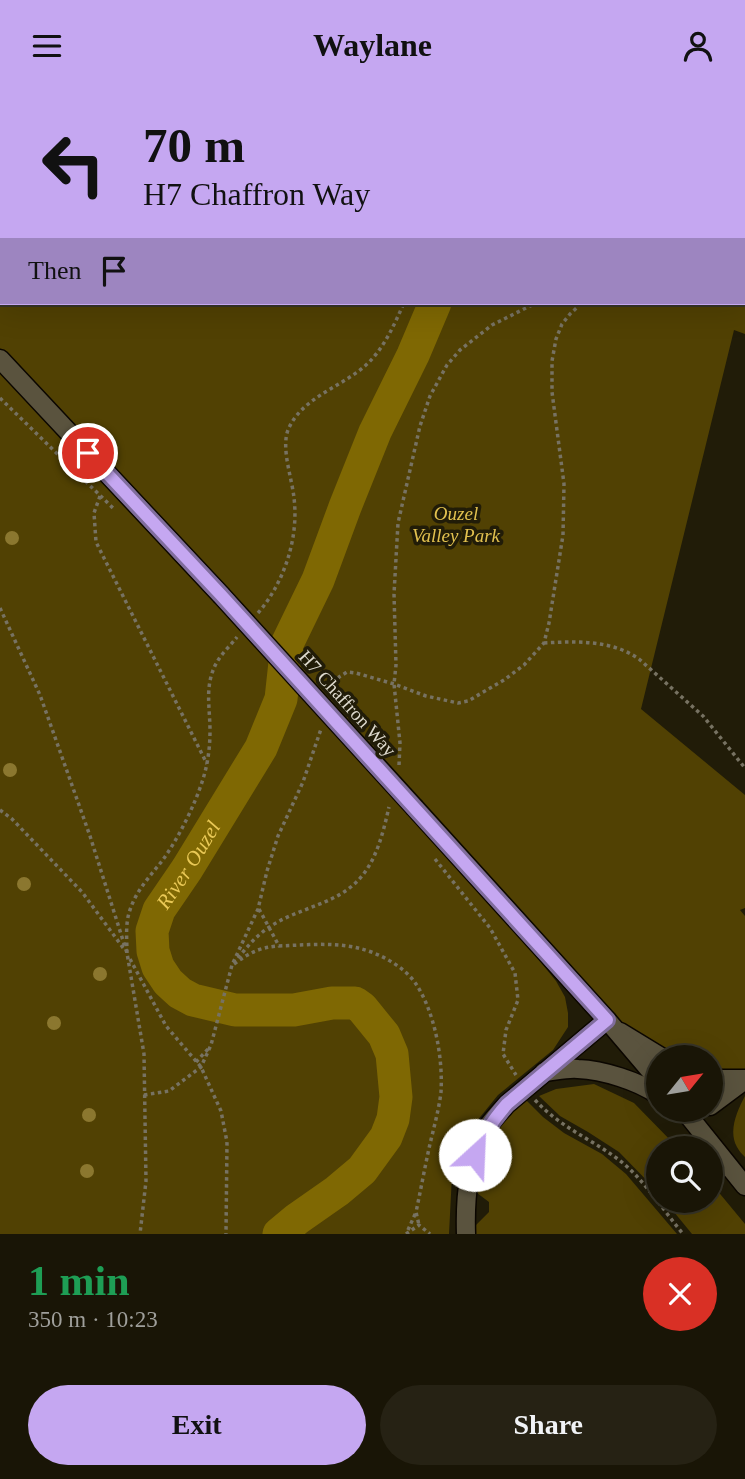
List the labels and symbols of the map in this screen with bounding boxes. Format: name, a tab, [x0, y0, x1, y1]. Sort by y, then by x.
pin	[58, 423, 118, 483]
park label: Ouzel Valley Park	[412, 503, 501, 546]
street label: H7 Chaffron Way	[295, 646, 401, 761]
water label: River Ouzel	[151, 817, 225, 914]
north arrow	[646, 1045, 723, 1122]
position arrow	[438, 1118, 512, 1192]

